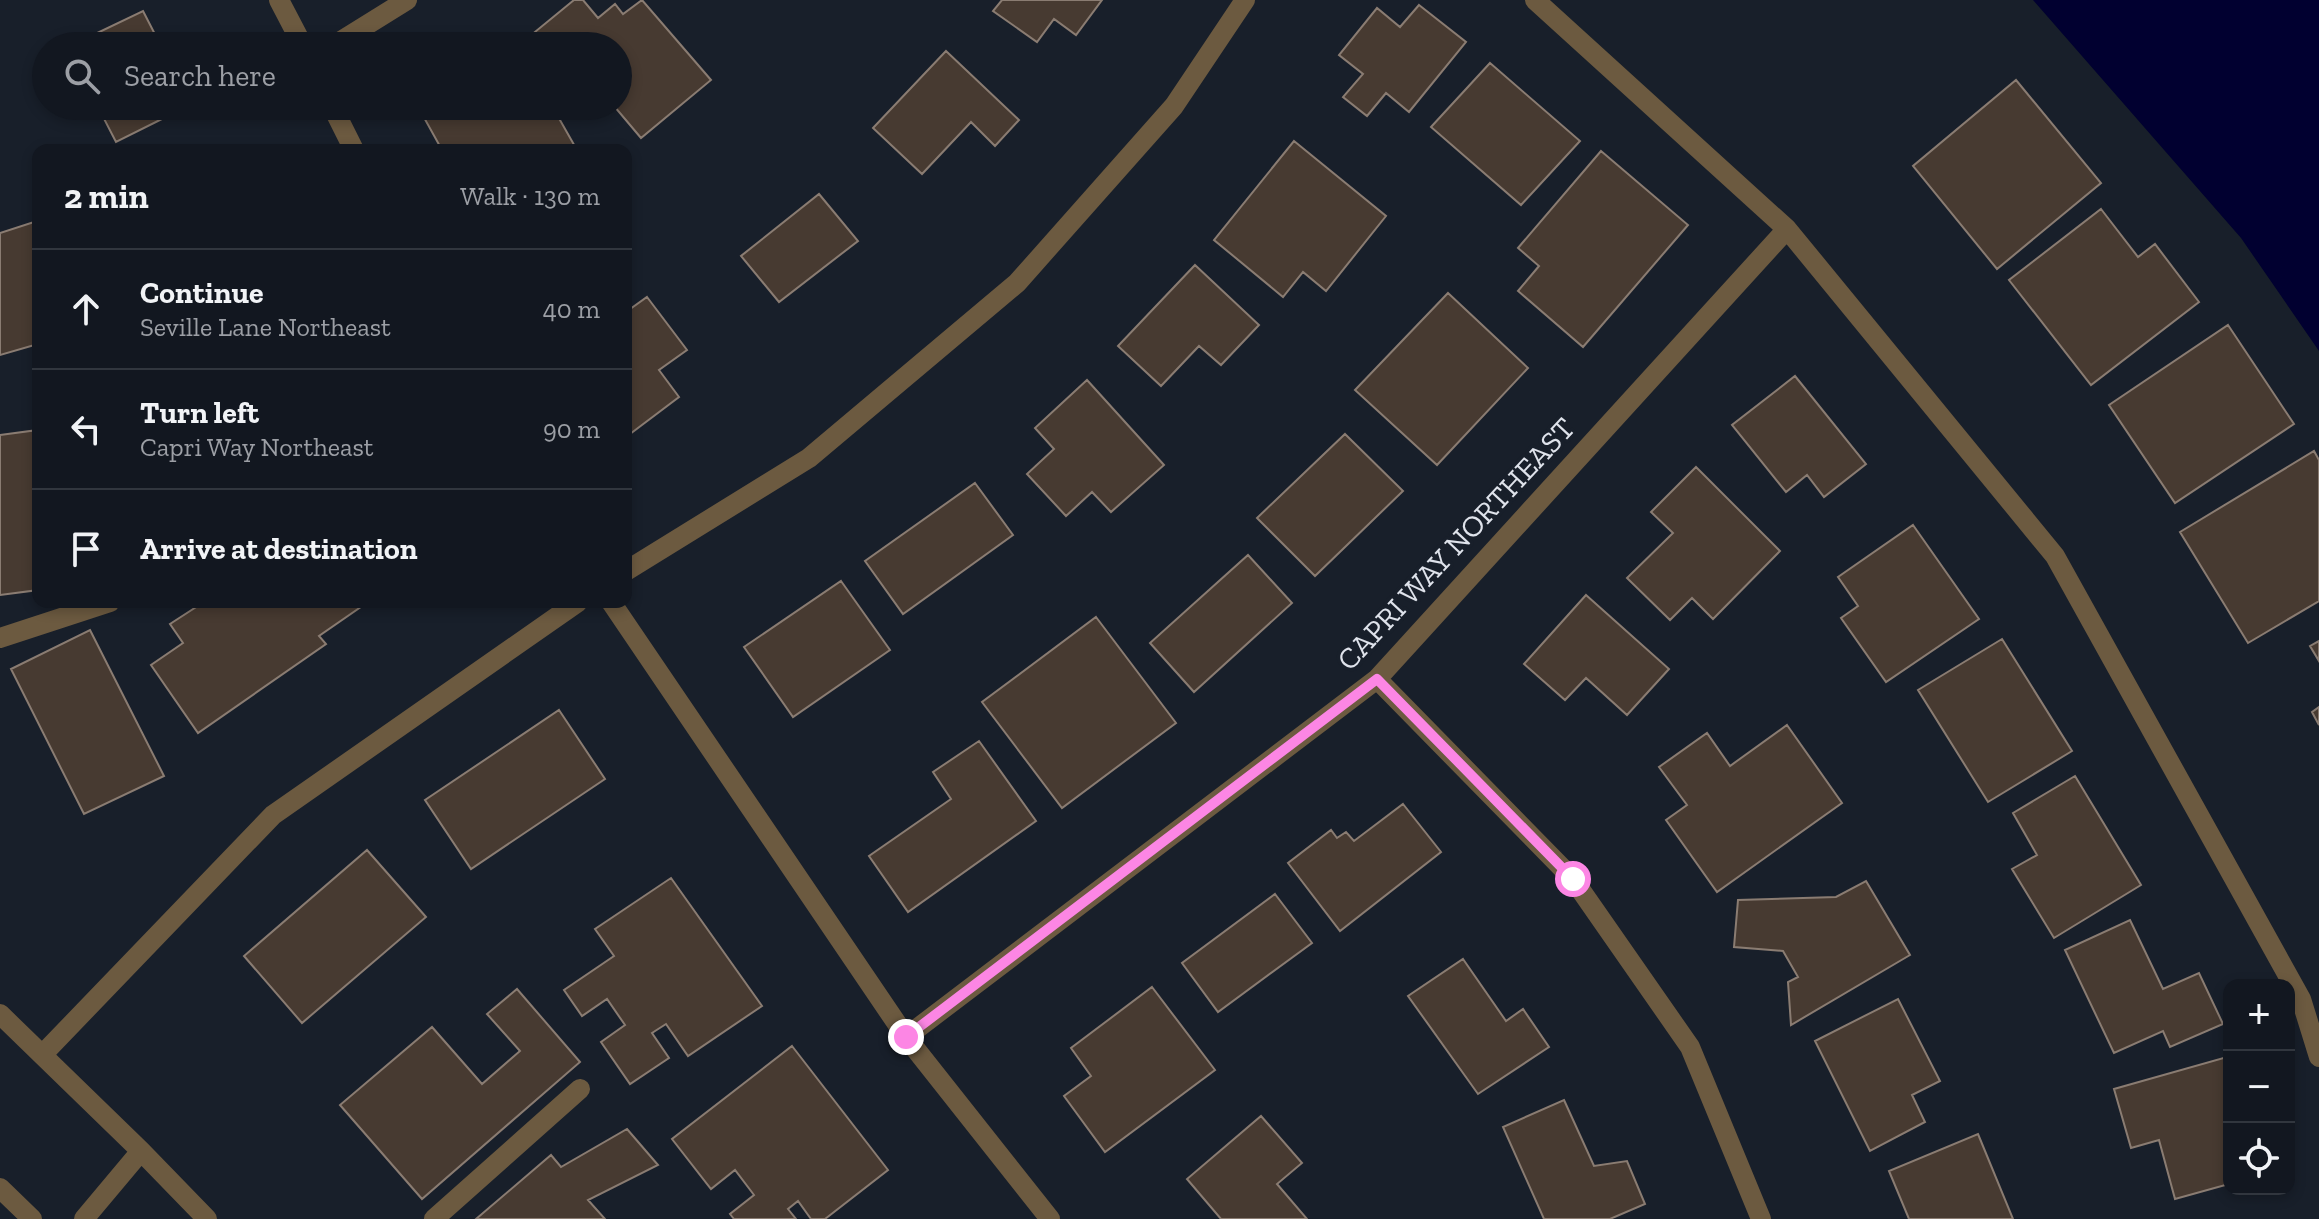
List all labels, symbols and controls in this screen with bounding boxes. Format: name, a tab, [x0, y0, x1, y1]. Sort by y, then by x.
search box	[32, 32, 632, 120]
icon: search	[60, 54, 104, 98]
text: Search here	[124, 58, 276, 94]
text: 2 min	[64, 176, 149, 217]
text: Walk · 130 m	[460, 180, 600, 212]
text: Continue	[140, 275, 264, 311]
icon: ahead	[64, 287, 108, 331]
text: 40 m	[543, 293, 600, 325]
text: Seville Lane Northeast	[140, 311, 391, 343]
text: Turn left	[140, 395, 259, 431]
icon: left	[64, 407, 108, 451]
street label: CAPRI WAY NORTHEAST	[1330, 410, 1582, 678]
text: 90 m	[543, 413, 600, 445]
text: Capri Way Northeast	[140, 431, 374, 463]
icon: arrive	[64, 527, 108, 571]
text: Arrive at destination	[140, 531, 417, 567]
route start	[1555, 861, 1591, 897]
map controls	[2223, 979, 2295, 1195]
button: +	[2223, 979, 2295, 1051]
route end	[888, 1019, 924, 1055]
button: −	[2223, 1051, 2295, 1123]
button: locate	[2223, 1123, 2295, 1195]

